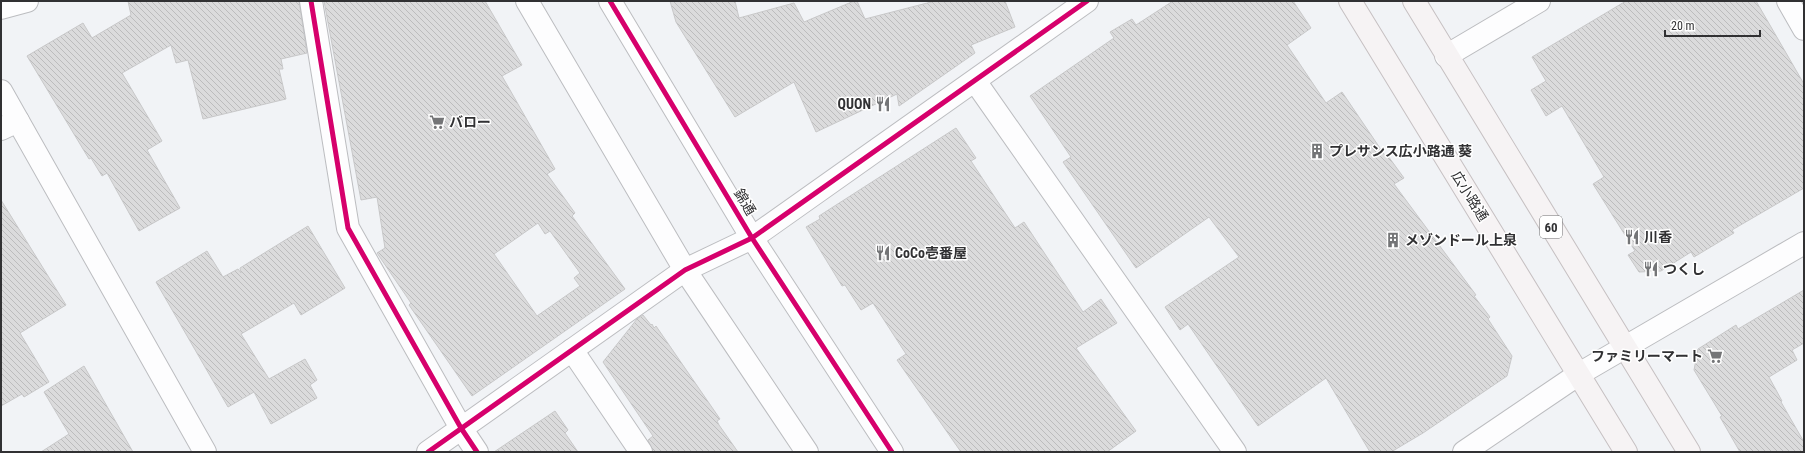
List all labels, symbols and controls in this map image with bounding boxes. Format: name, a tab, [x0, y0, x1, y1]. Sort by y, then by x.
scale bar	[1665, 12, 1760, 38]
text: 20 m	[1671, 19, 1695, 33]
restaurant icon: QUON	[874, 95, 892, 113]
place label: QUON	[838, 96, 871, 112]
supermarket icon: バロー	[428, 113, 446, 131]
place label: バロー	[449, 114, 491, 130]
building icon: プレサンス広小路通 葵	[1308, 142, 1326, 160]
place label: プレサンス広小路通 葵	[1329, 143, 1472, 159]
street label: 広小路通	[1448, 168, 1492, 224]
street label: 錦通	[731, 186, 759, 218]
road number: 60	[1540, 216, 1562, 238]
restaurant icon: 川香	[1623, 228, 1641, 246]
place label: 川香	[1644, 229, 1672, 245]
building icon: メゾンドール上泉	[1384, 231, 1402, 249]
place label: メゾンドール上泉	[1405, 232, 1517, 248]
restaurant icon: CoCo壱番屋	[874, 244, 892, 262]
place label: CoCo壱番屋	[895, 245, 967, 261]
restaurant icon: つくし	[1642, 260, 1660, 278]
place label: つくし	[1663, 261, 1705, 277]
supermarket icon: ファミリーマート	[1706, 347, 1724, 365]
place label: ファミリーマート	[1591, 348, 1703, 364]

